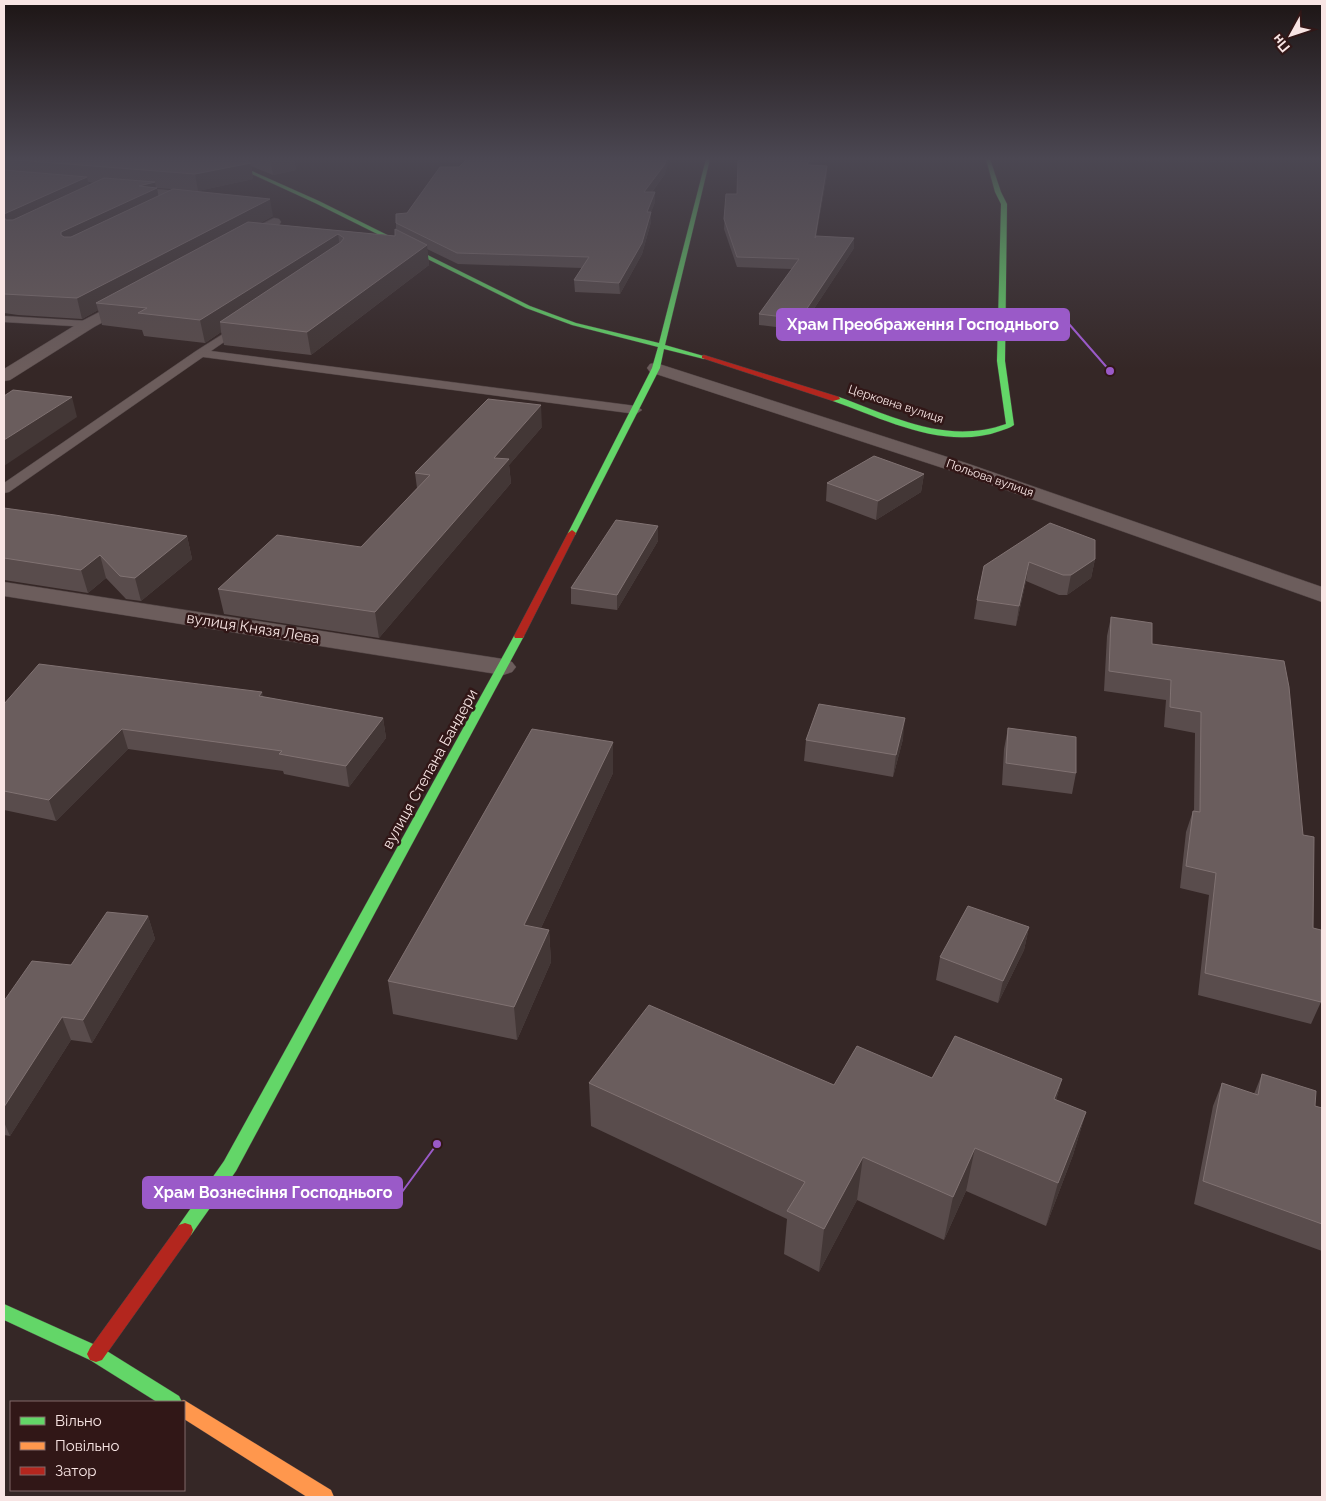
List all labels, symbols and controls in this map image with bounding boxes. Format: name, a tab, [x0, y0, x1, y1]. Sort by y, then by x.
north arrow	[1266, 10, 1316, 60]
text: Пн	[1269, 31, 1293, 56]
callout: Храм Преображення Господнього	[777, 309, 1069, 340]
text: Храм Преображення Господнього	[786, 315, 1059, 334]
street label: Церковна вулиця	[847, 382, 945, 426]
street label: Польова вулиця	[944, 456, 1036, 500]
street label: вулиця Князя Лева	[185, 609, 321, 647]
street label: вулиця Степана Бандери	[379, 686, 481, 852]
callout: Храм Вознесіння Господнього	[143, 1177, 402, 1208]
text: Храм Вознесіння Господнього	[152, 1183, 393, 1202]
legend	[10, 1401, 185, 1491]
text: Вільно	[55, 1412, 102, 1430]
text: Повільно	[55, 1437, 120, 1455]
text: Затор	[55, 1462, 97, 1480]

